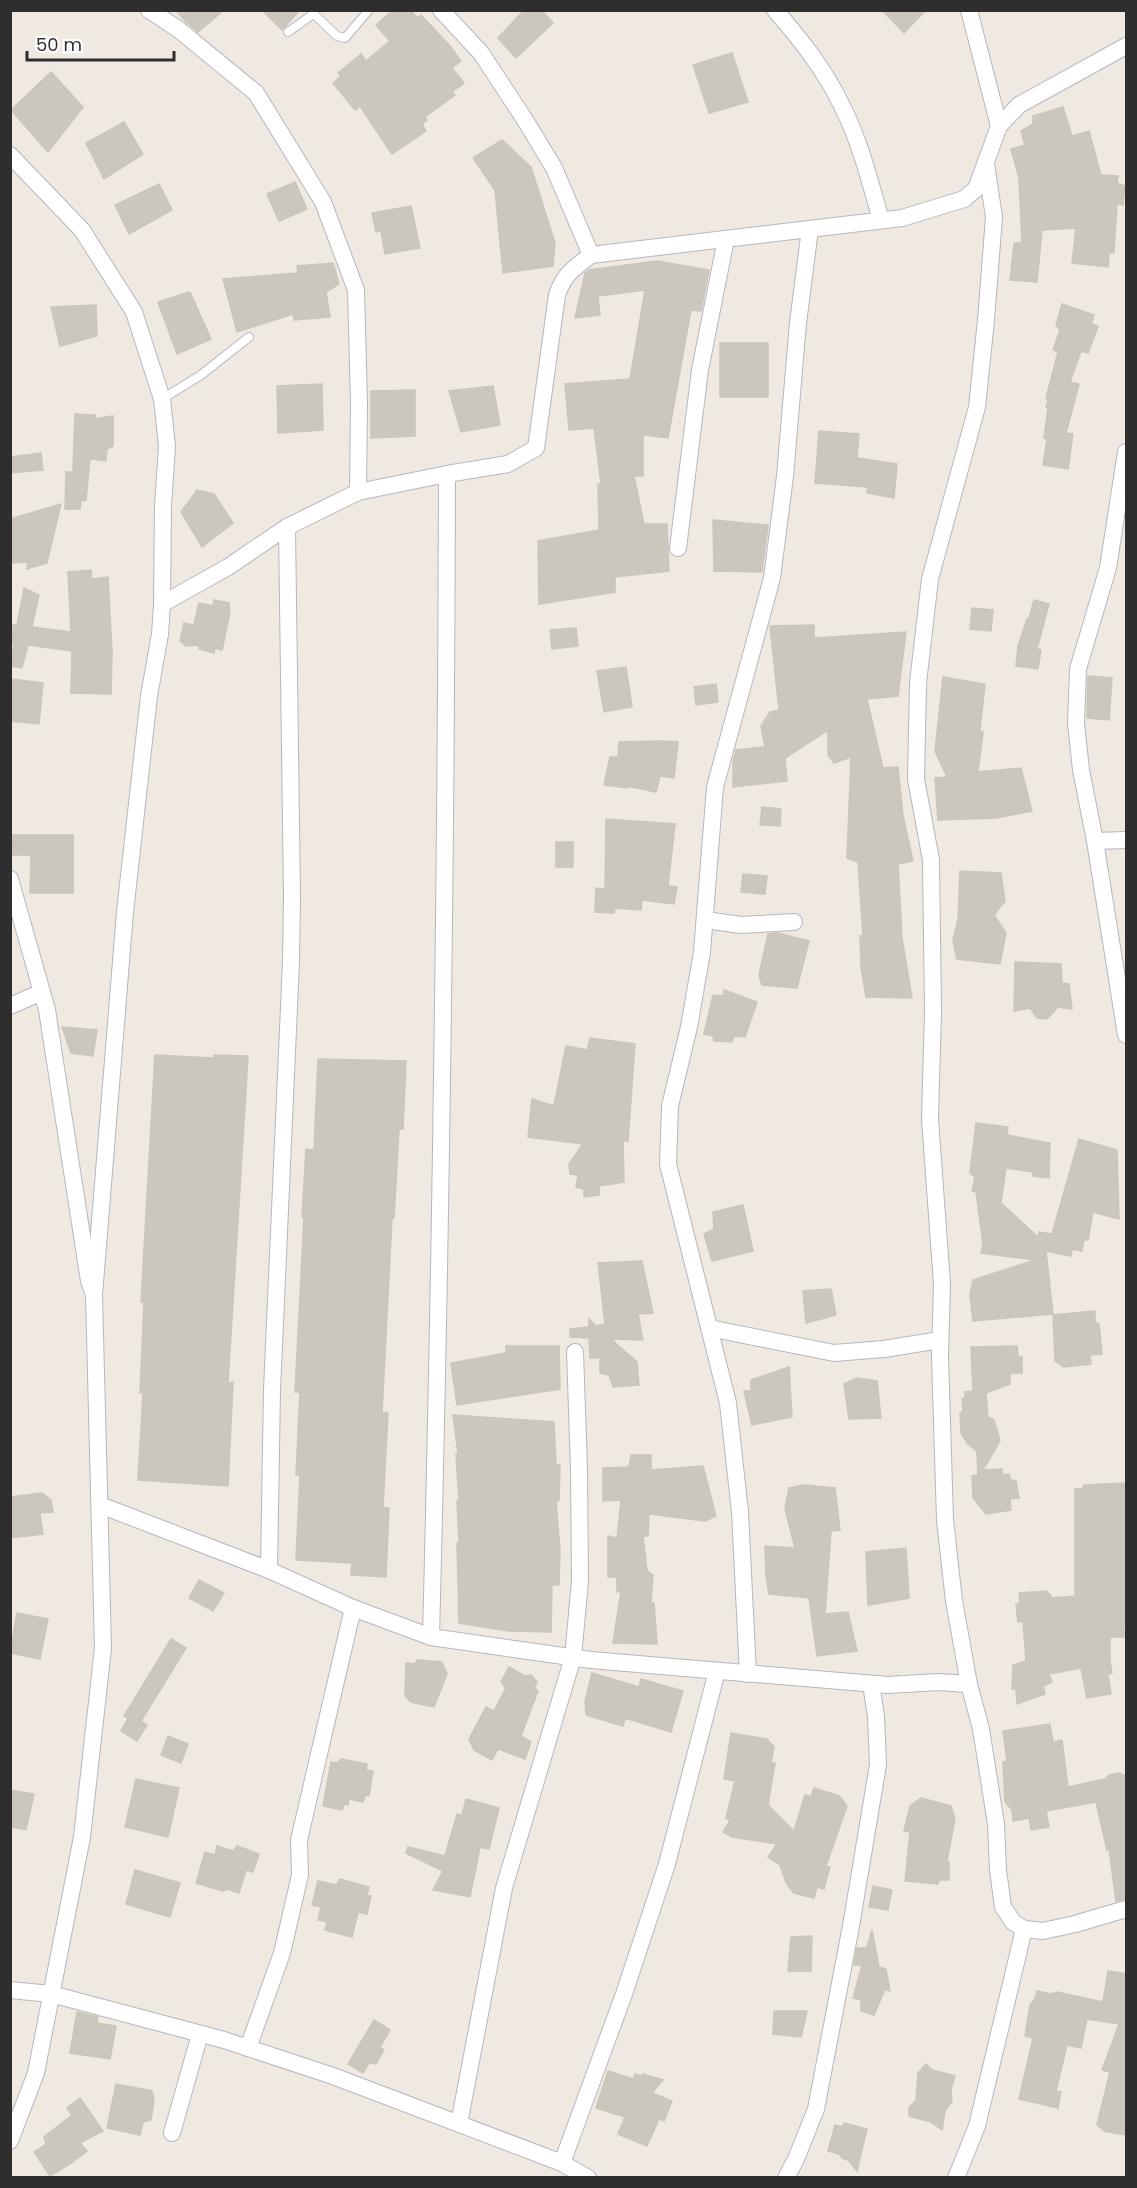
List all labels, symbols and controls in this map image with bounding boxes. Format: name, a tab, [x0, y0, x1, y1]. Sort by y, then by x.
scale bar	[27, 24, 174, 62]
text: 50 m	[36, 32, 82, 57]

